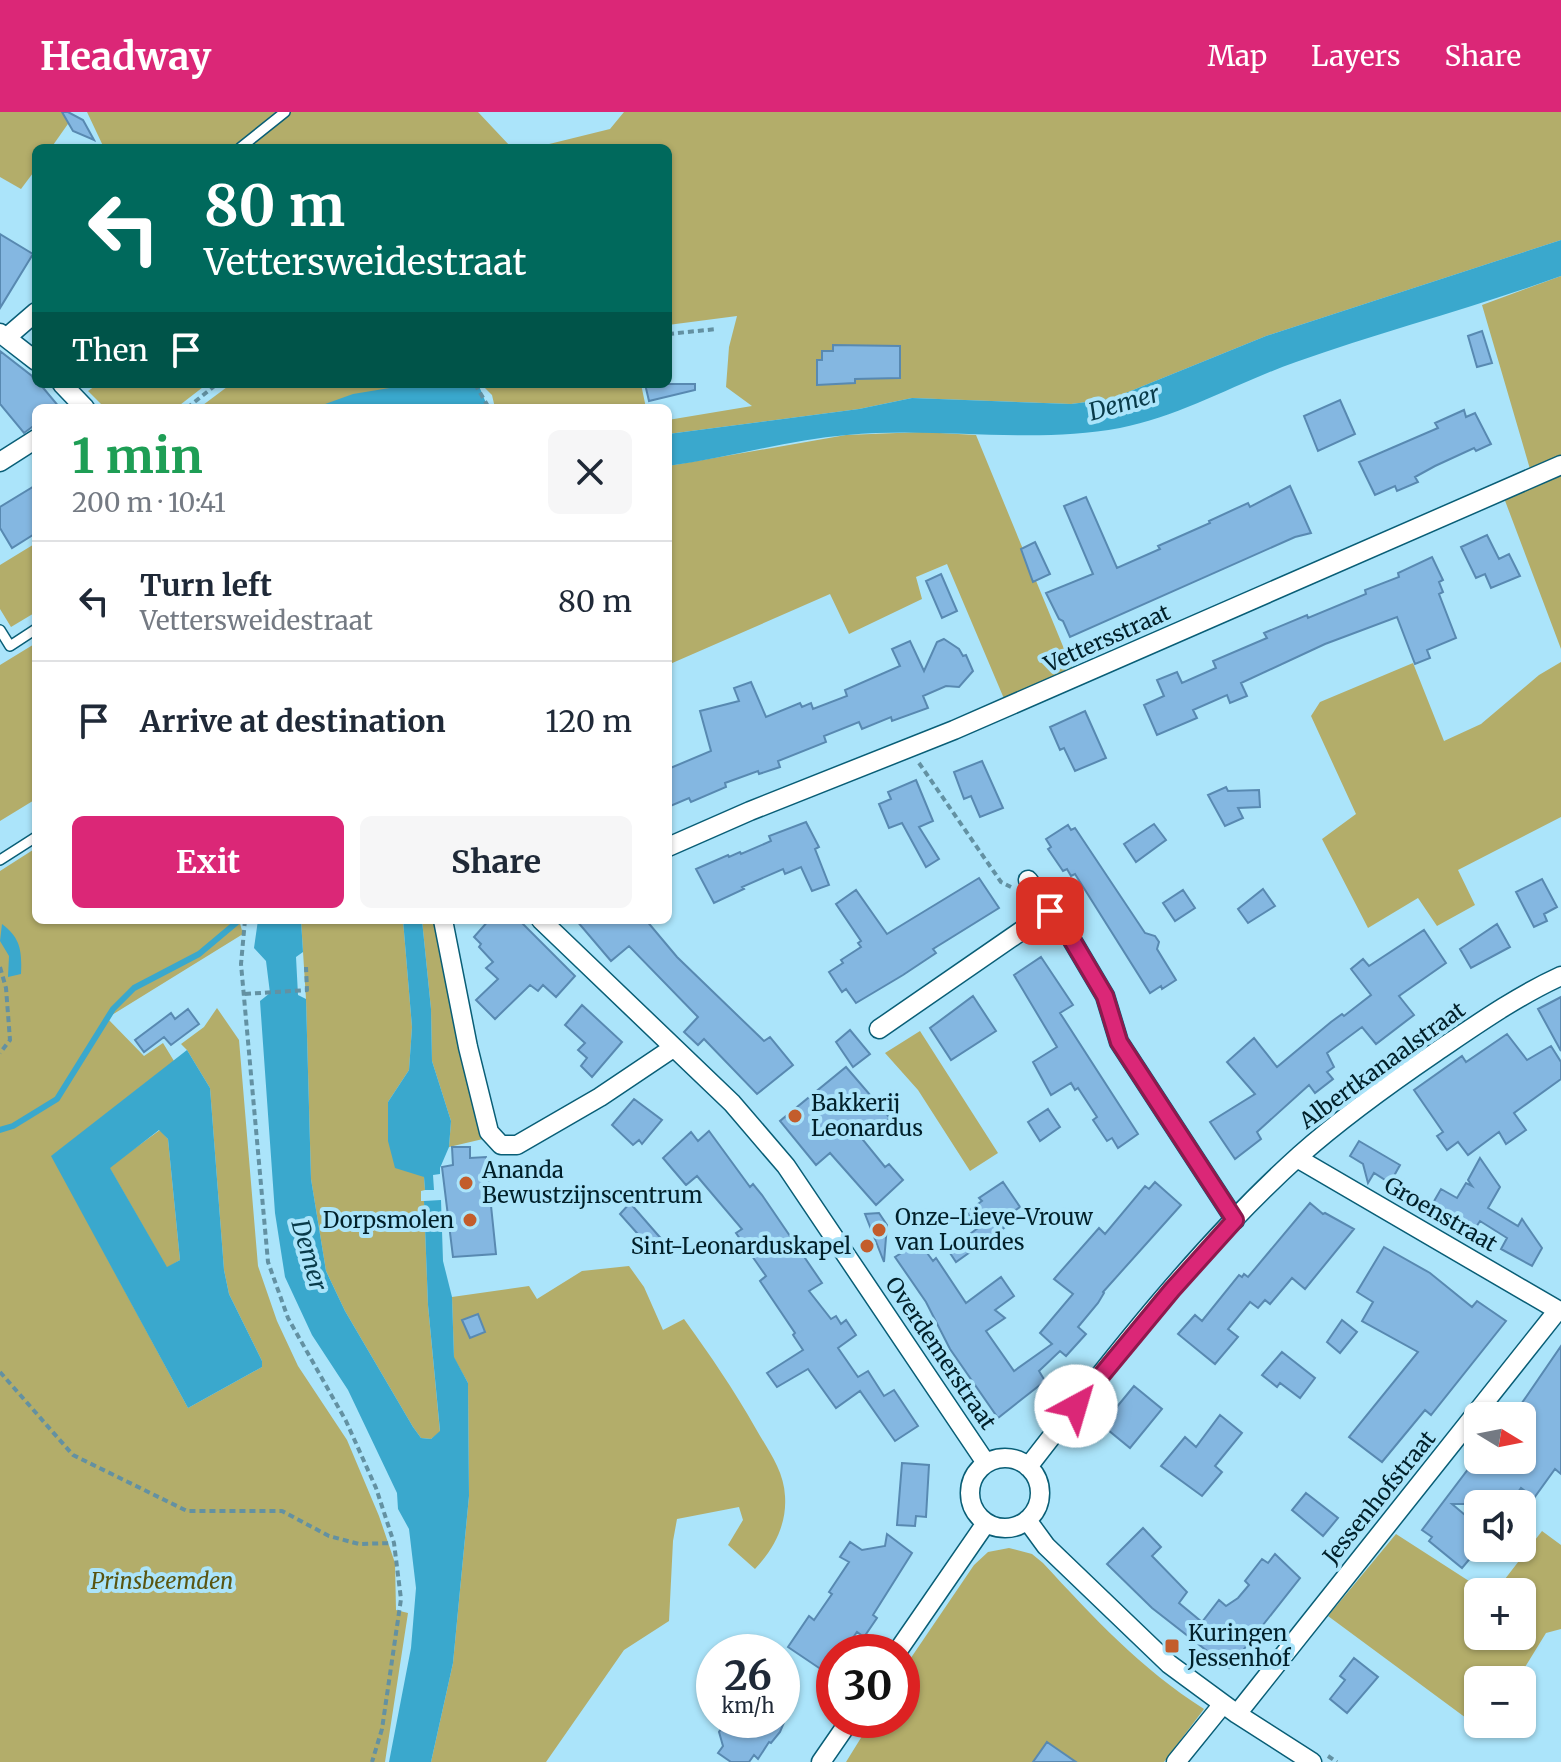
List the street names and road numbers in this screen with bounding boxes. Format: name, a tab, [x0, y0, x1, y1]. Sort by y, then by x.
street label: Vettersstraat	[1039, 598, 1175, 679]
street label: Albertkanaalstraat	[1293, 995, 1471, 1135]
street label: Groenstraat	[1380, 1170, 1503, 1258]
street label: Overdemerstraat	[879, 1271, 1003, 1435]
street label: Jessenhofstraat	[1316, 1424, 1442, 1570]

